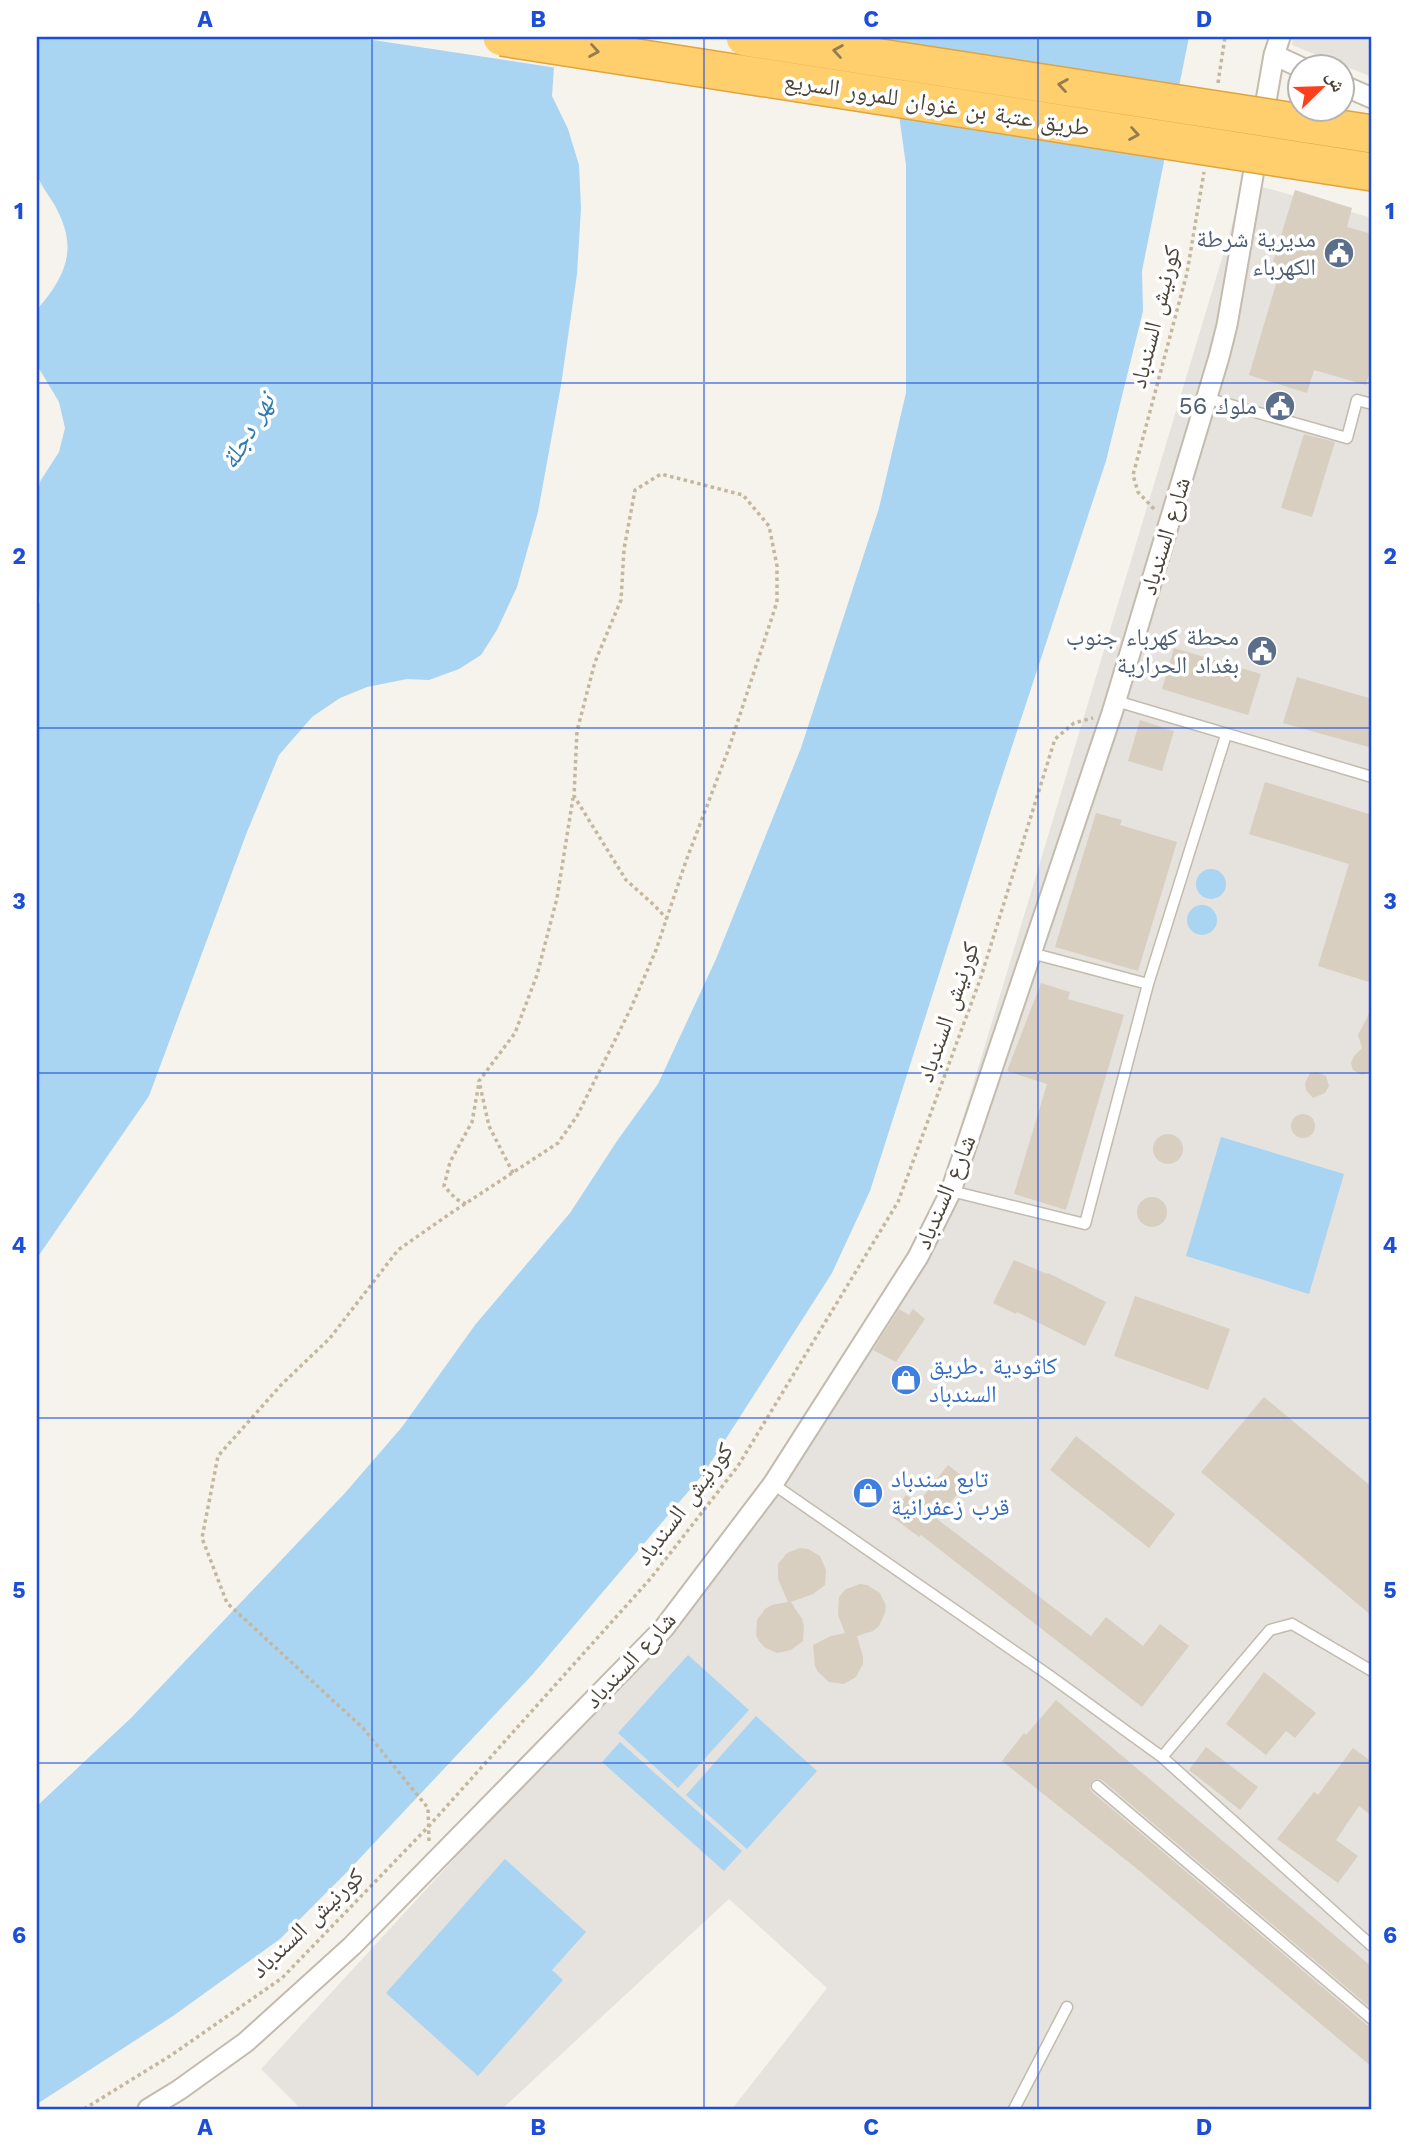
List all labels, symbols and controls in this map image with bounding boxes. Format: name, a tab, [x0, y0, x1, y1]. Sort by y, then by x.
text: A	[197, 6, 213, 33]
text: B	[530, 6, 546, 33]
text: C	[863, 6, 879, 33]
text: D	[1196, 6, 1212, 33]
one-way arrow	[588, 43, 600, 58]
one-way arrow	[832, 44, 844, 59]
north arrow	[1286, 52, 1356, 122]
street label: طريق عتبة بن غزوان للمرور السريع	[782, 66, 1092, 143]
text: ش	[1322, 68, 1351, 95]
one-way arrow	[1057, 78, 1069, 93]
one-way arrow	[1128, 126, 1139, 141]
text: 1	[14, 198, 24, 225]
text: 1	[1385, 198, 1395, 225]
place label: مديرية شرطة الكهرباء	[1196, 225, 1316, 281]
public building icon: مديرية شرطة الكهرباء	[1322, 236, 1356, 270]
street label: كورنيش السندباد	[1124, 243, 1186, 391]
water label: نهر دجلة	[214, 385, 282, 474]
public building icon: ملوك 56	[1263, 389, 1297, 423]
place label: ملوك 56	[1179, 392, 1257, 420]
street label: شارع السندباد	[1134, 474, 1197, 598]
text: 2	[12, 543, 26, 570]
text: 2	[1383, 543, 1397, 570]
place label: محطة كهرباء جنوب بغداد الحرارية	[1066, 623, 1239, 679]
public building icon: محطة كهرباء جنوب بغداد الحرارية	[1245, 634, 1279, 668]
text: 3	[12, 888, 26, 915]
text: 3	[1383, 888, 1397, 915]
street label: كورنيش السندباد	[911, 938, 985, 1086]
street label: شارع السندباد	[908, 1131, 983, 1254]
text: 4	[12, 1232, 27, 1259]
text: 4	[1383, 1232, 1398, 1259]
place label: كاثودية .طريق السندباد	[929, 1352, 1057, 1408]
shop icon: كاثودية .طريق السندباد	[889, 1363, 923, 1397]
street label: كورنيش السندباد	[629, 1437, 739, 1571]
place label: تابع سندباد قرب زعفرانية	[891, 1465, 1010, 1521]
shop icon: تابع سندباد قرب زعفرانية	[851, 1476, 885, 1510]
text: 5	[12, 1577, 26, 1604]
text: 5	[1383, 1577, 1397, 1604]
street label: شارع السندباد	[578, 1606, 682, 1715]
street label: كورنيش السندباد	[245, 1862, 369, 1984]
text: 6	[12, 1922, 26, 1949]
text: 6	[1383, 1922, 1397, 1949]
text: A	[197, 2114, 213, 2141]
text: B	[530, 2114, 546, 2141]
text: C	[863, 2114, 879, 2141]
text: D	[1196, 2114, 1212, 2141]

